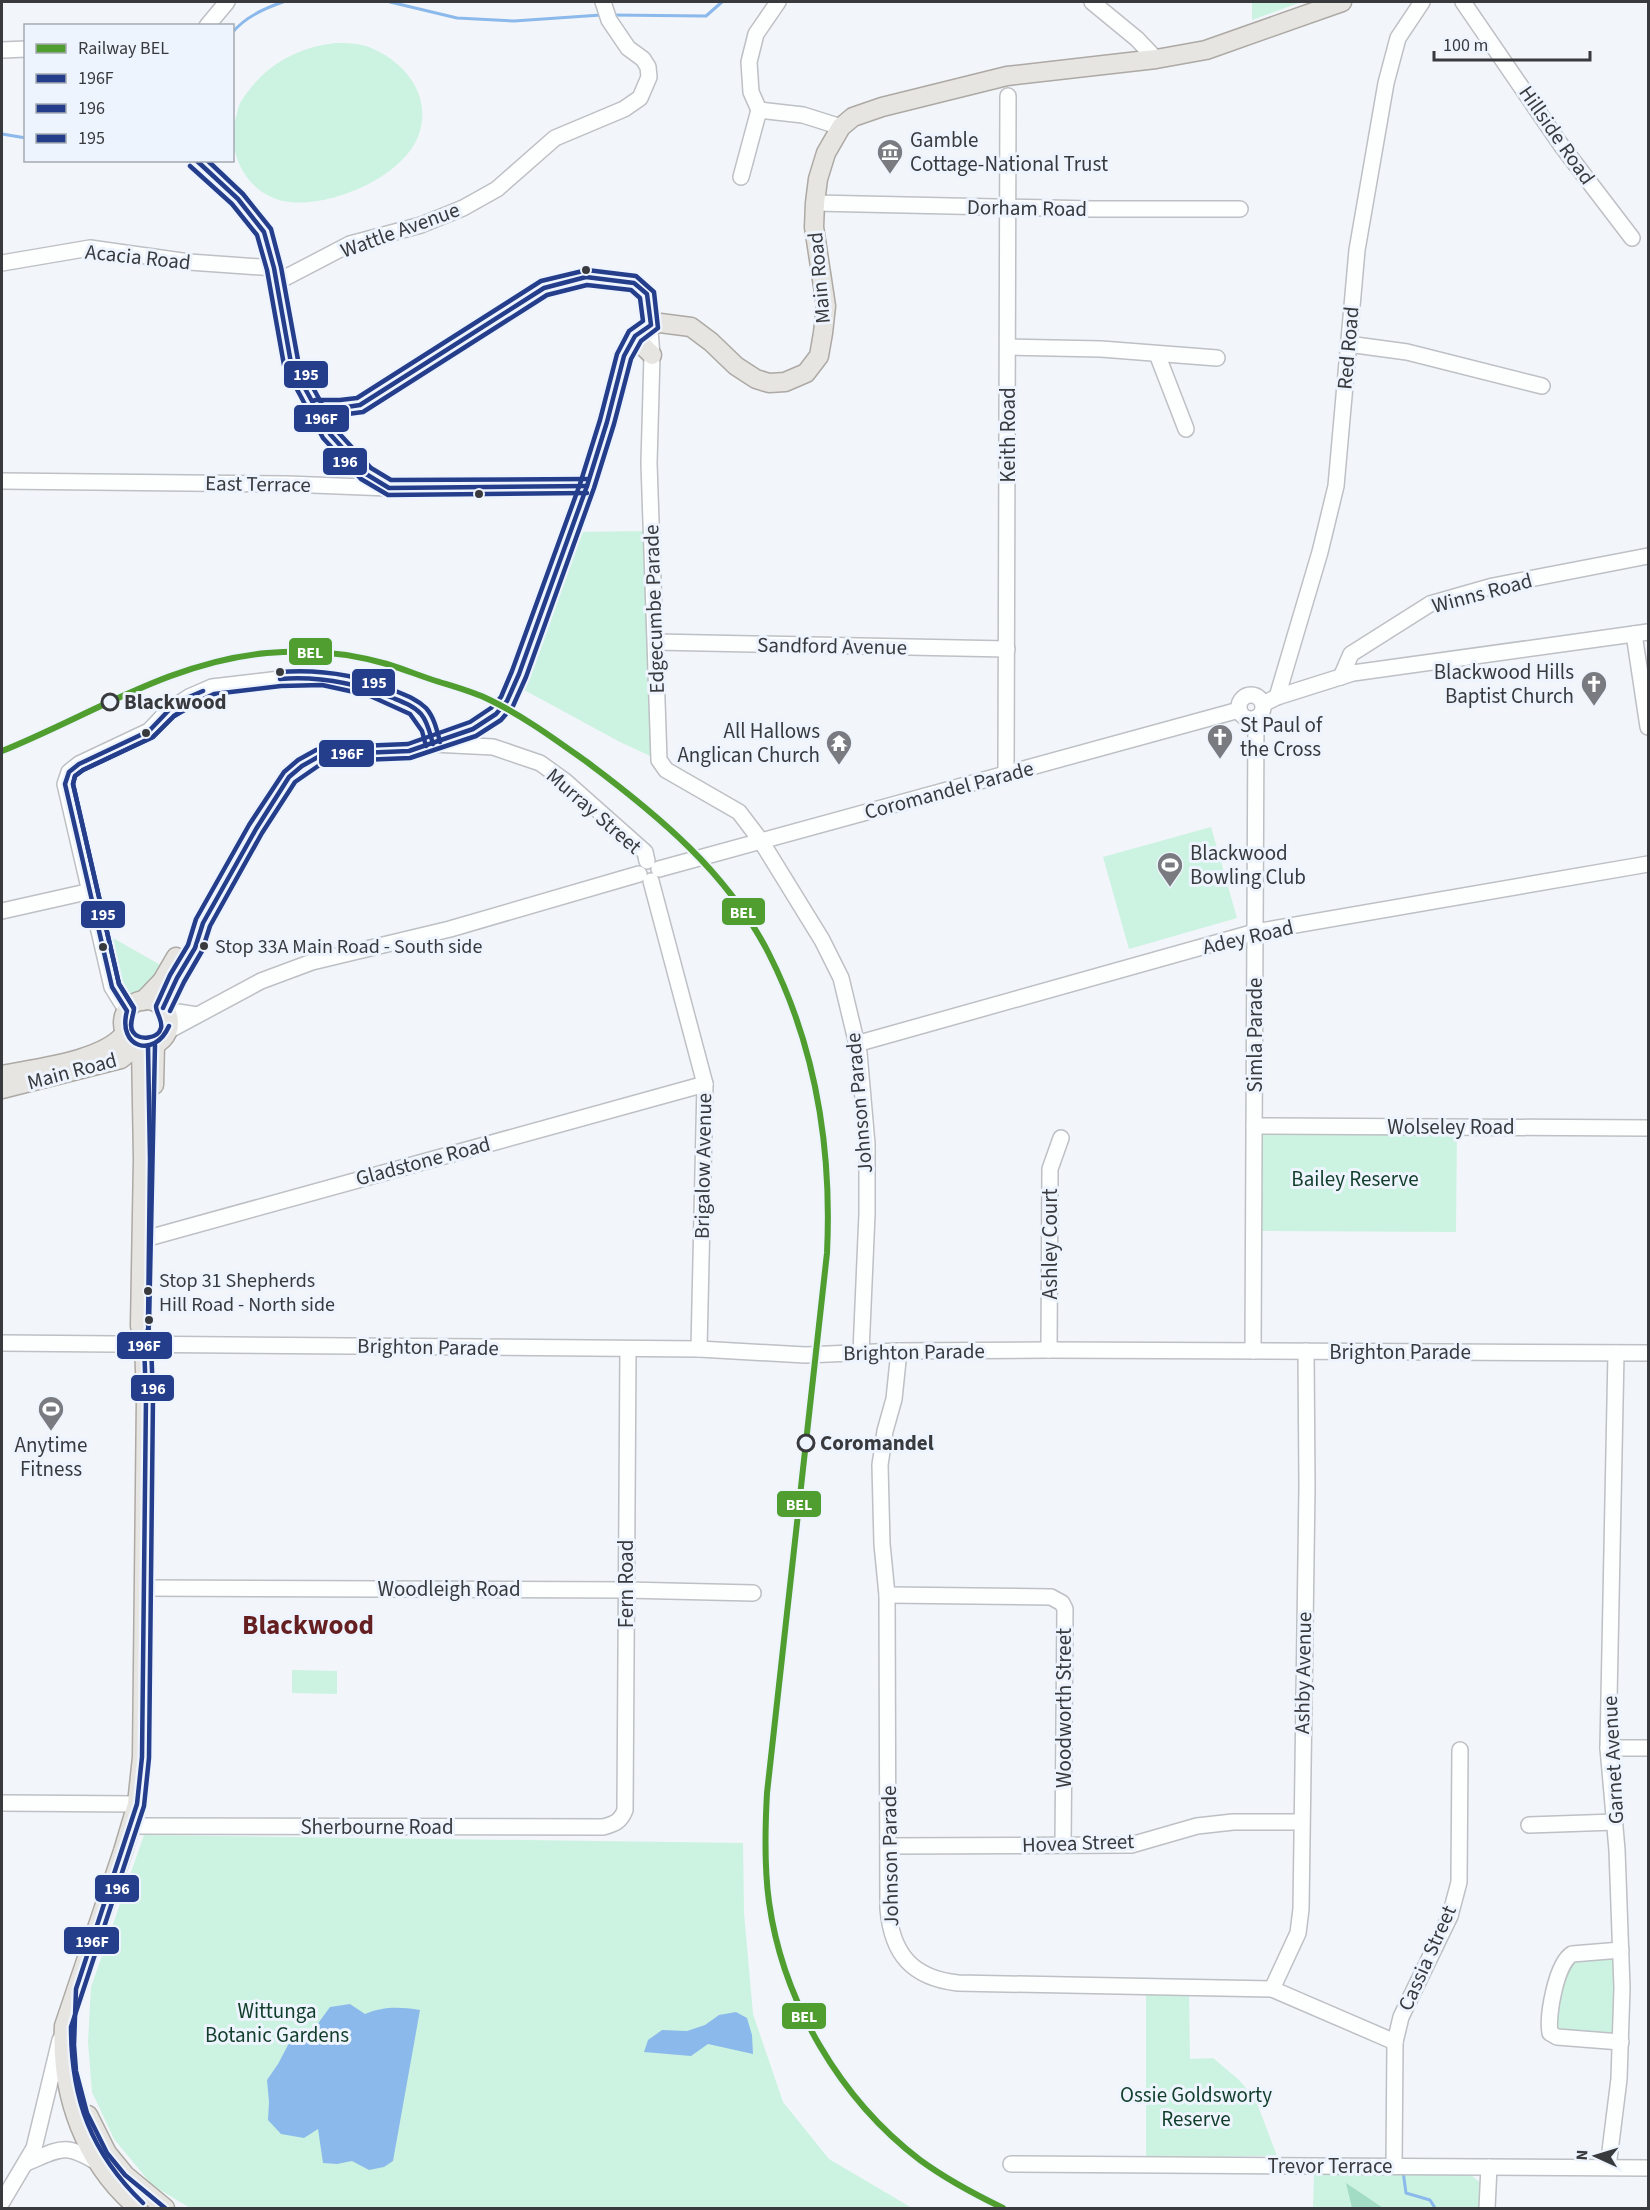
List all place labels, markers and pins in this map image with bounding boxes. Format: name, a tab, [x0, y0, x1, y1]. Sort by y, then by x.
place label: Gamble Cottage-National Trust	[910, 125, 1108, 179]
museum icon: Gamble Cottage-National Trust	[875, 137, 905, 175]
unlabelled marker	[580, 264, 592, 276]
unlabelled marker	[473, 488, 485, 500]
place label: Blackwood Hills Baptist Church	[1434, 657, 1574, 711]
unlabelled marker	[274, 666, 286, 678]
church icon: Blackwood Hills Baptist Church	[1579, 669, 1609, 707]
place label: Blackwood	[124, 687, 227, 717]
marker: Blackwood	[101, 693, 119, 711]
place label: St Paul of the Cross	[1240, 710, 1323, 764]
place label: All Hallows Anglican Church	[677, 716, 820, 770]
church icon: St Paul of the Cross	[1205, 722, 1235, 760]
unlabelled marker	[140, 727, 152, 739]
temple icon: All Hallows Anglican Church	[824, 728, 854, 766]
place label: Blackwood Bowling Club	[1190, 838, 1306, 892]
sports icon: Blackwood Bowling Club	[1155, 850, 1185, 888]
place label: Stop 33A Main Road - South side	[215, 933, 482, 961]
marker: Stop 33A Main Road - South side	[198, 940, 210, 952]
unlabelled marker	[97, 941, 109, 953]
place label: Stop 31 Shepherds Hill Road - North side	[159, 1267, 335, 1319]
marker: Stop 31 Shepherds Hill Road - North side	[142, 1285, 154, 1297]
unlabelled marker	[143, 1314, 155, 1326]
sports icon: Anytime Fitness	[36, 1394, 66, 1432]
place label: Coromandel	[820, 1428, 934, 1458]
place label: Anytime Fitness	[15, 1430, 87, 1484]
marker: Coromandel	[797, 1434, 815, 1452]

